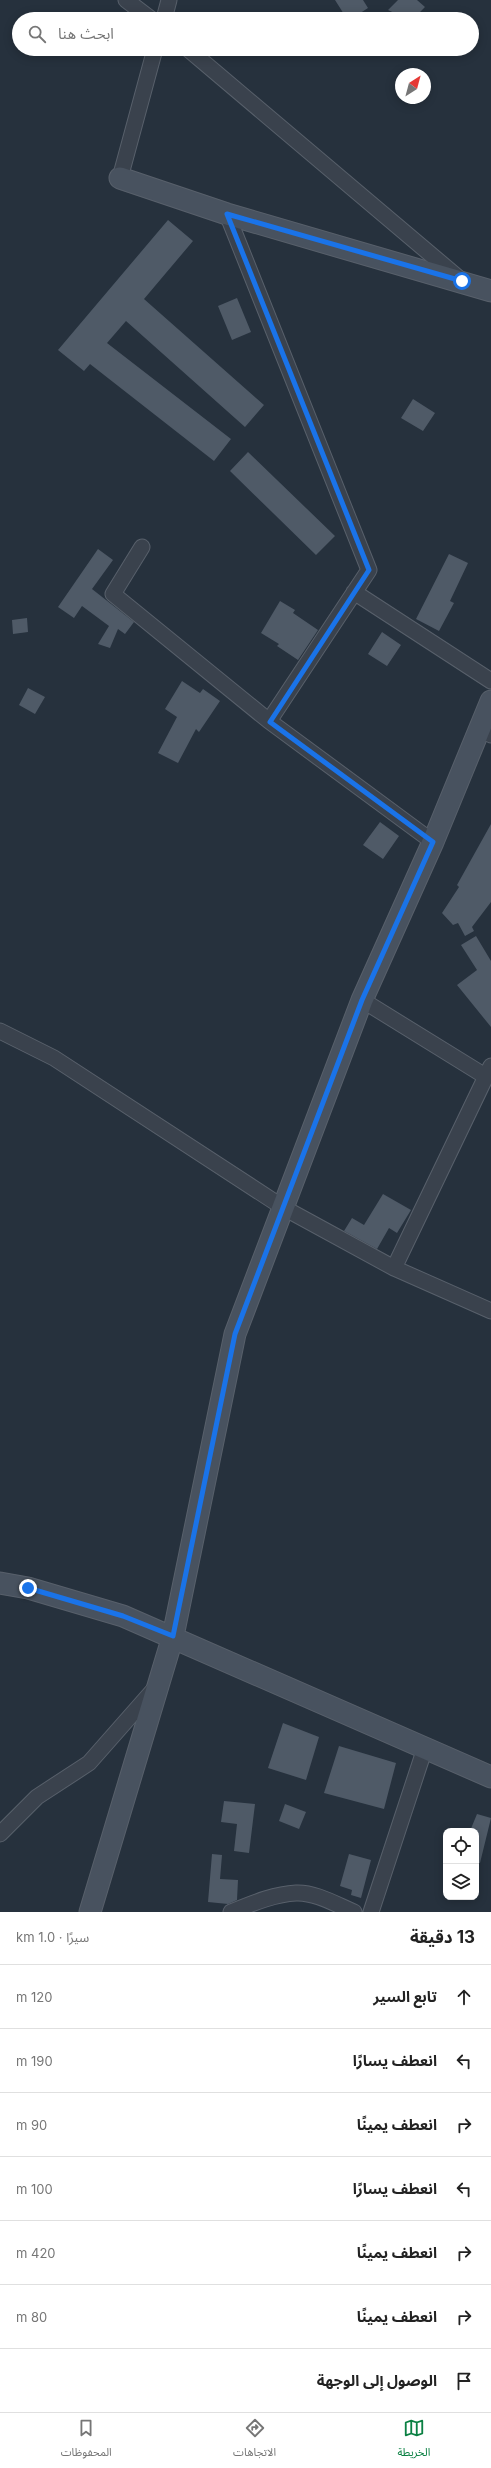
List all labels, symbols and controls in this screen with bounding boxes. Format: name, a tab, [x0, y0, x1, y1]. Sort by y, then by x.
search box	[12, 12, 479, 56]
icon: search	[26, 23, 48, 45]
text: ابحث هنا	[58, 24, 114, 43]
north arrow	[395, 68, 431, 104]
route start	[453, 272, 471, 290]
route end	[19, 1579, 37, 1597]
map controls	[443, 1828, 479, 1900]
button: locate	[443, 1828, 479, 1864]
button: layers	[443, 1864, 479, 1900]
text: 13 دقيقة	[410, 1927, 475, 1947]
text: سيرًا · 1.0 km	[16, 1929, 89, 1945]
icon: ahead	[453, 1986, 475, 2008]
text: تابع السير	[373, 1987, 437, 2006]
text: 120 m	[16, 1989, 52, 2005]
icon: left	[453, 2050, 475, 2072]
text: انعطف يسارًا	[353, 2051, 437, 2070]
text: 190 m	[16, 2053, 53, 2069]
icon: right	[453, 2114, 475, 2136]
text: انعطف يمينًا	[357, 2115, 437, 2134]
text: 90 m	[16, 2117, 47, 2133]
icon: left	[453, 2178, 475, 2200]
text: انعطف يسارًا	[353, 2179, 437, 2198]
text: 100 m	[16, 2181, 53, 2197]
icon: right	[453, 2242, 475, 2264]
text: انعطف يمينًا	[357, 2243, 437, 2262]
text: 420 m	[16, 2245, 56, 2261]
icon: right	[453, 2306, 475, 2328]
text: انعطف يمينًا	[357, 2307, 437, 2326]
text: 80 m	[16, 2309, 47, 2325]
icon: arrive	[453, 2370, 475, 2392]
text: الوصول إلى الوجهة	[317, 2371, 437, 2390]
tab: المحفوظات	[61, 2417, 112, 2464]
tab: الاتجاهات	[233, 2417, 276, 2464]
tab: الخريطة	[397, 2417, 430, 2464]

